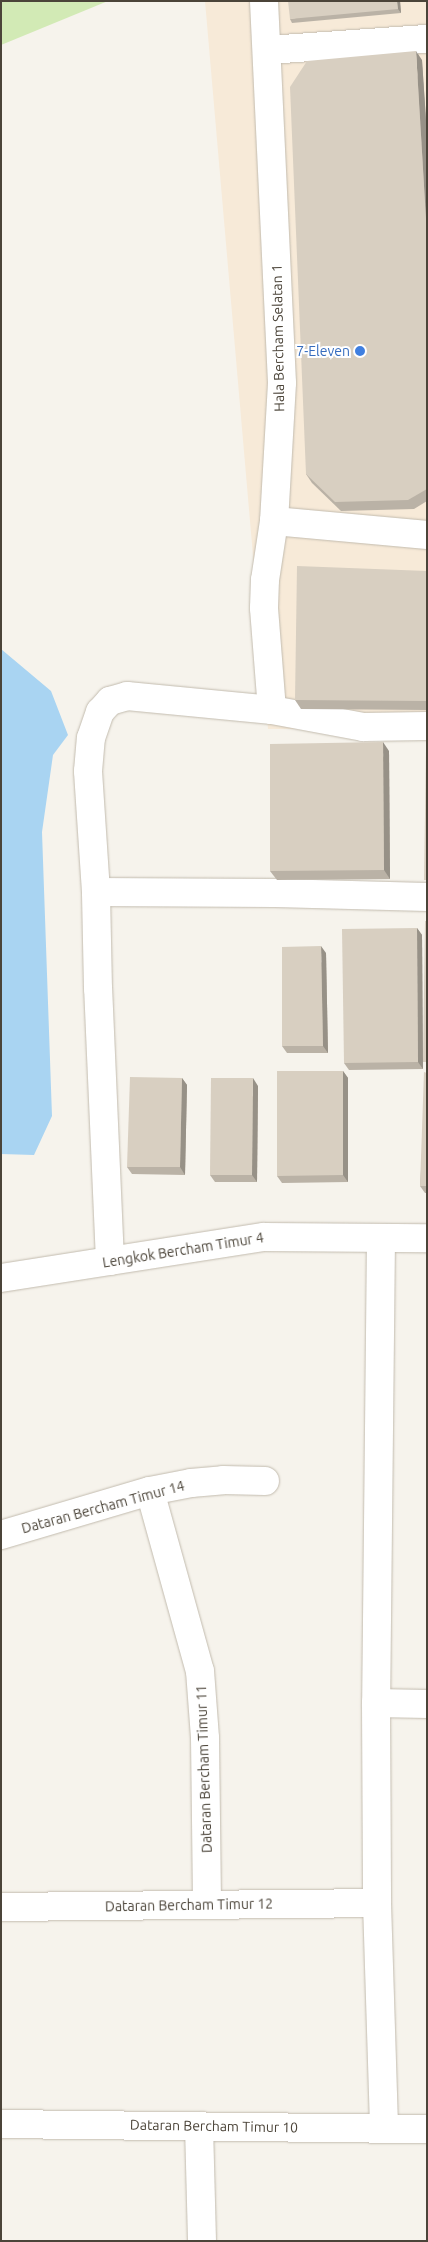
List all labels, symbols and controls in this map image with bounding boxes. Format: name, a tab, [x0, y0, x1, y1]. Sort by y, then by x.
street label: Hala Bercham Selatan 1	[268, 264, 288, 412]
place label: 7-Eleven	[296, 343, 350, 359]
marker: 7-Eleven	[354, 345, 366, 357]
street label: Lengkok Bercham Timur 4	[101, 1229, 265, 1271]
street label: Dataran Bercham Timur 14	[20, 1477, 186, 1537]
street label: Dataran Bercham Timur 11	[193, 1685, 215, 1853]
street label: Dataran Bercham Timur 12	[105, 1895, 273, 1915]
street label: Dataran Bercham Timur 10	[130, 2116, 298, 2136]

